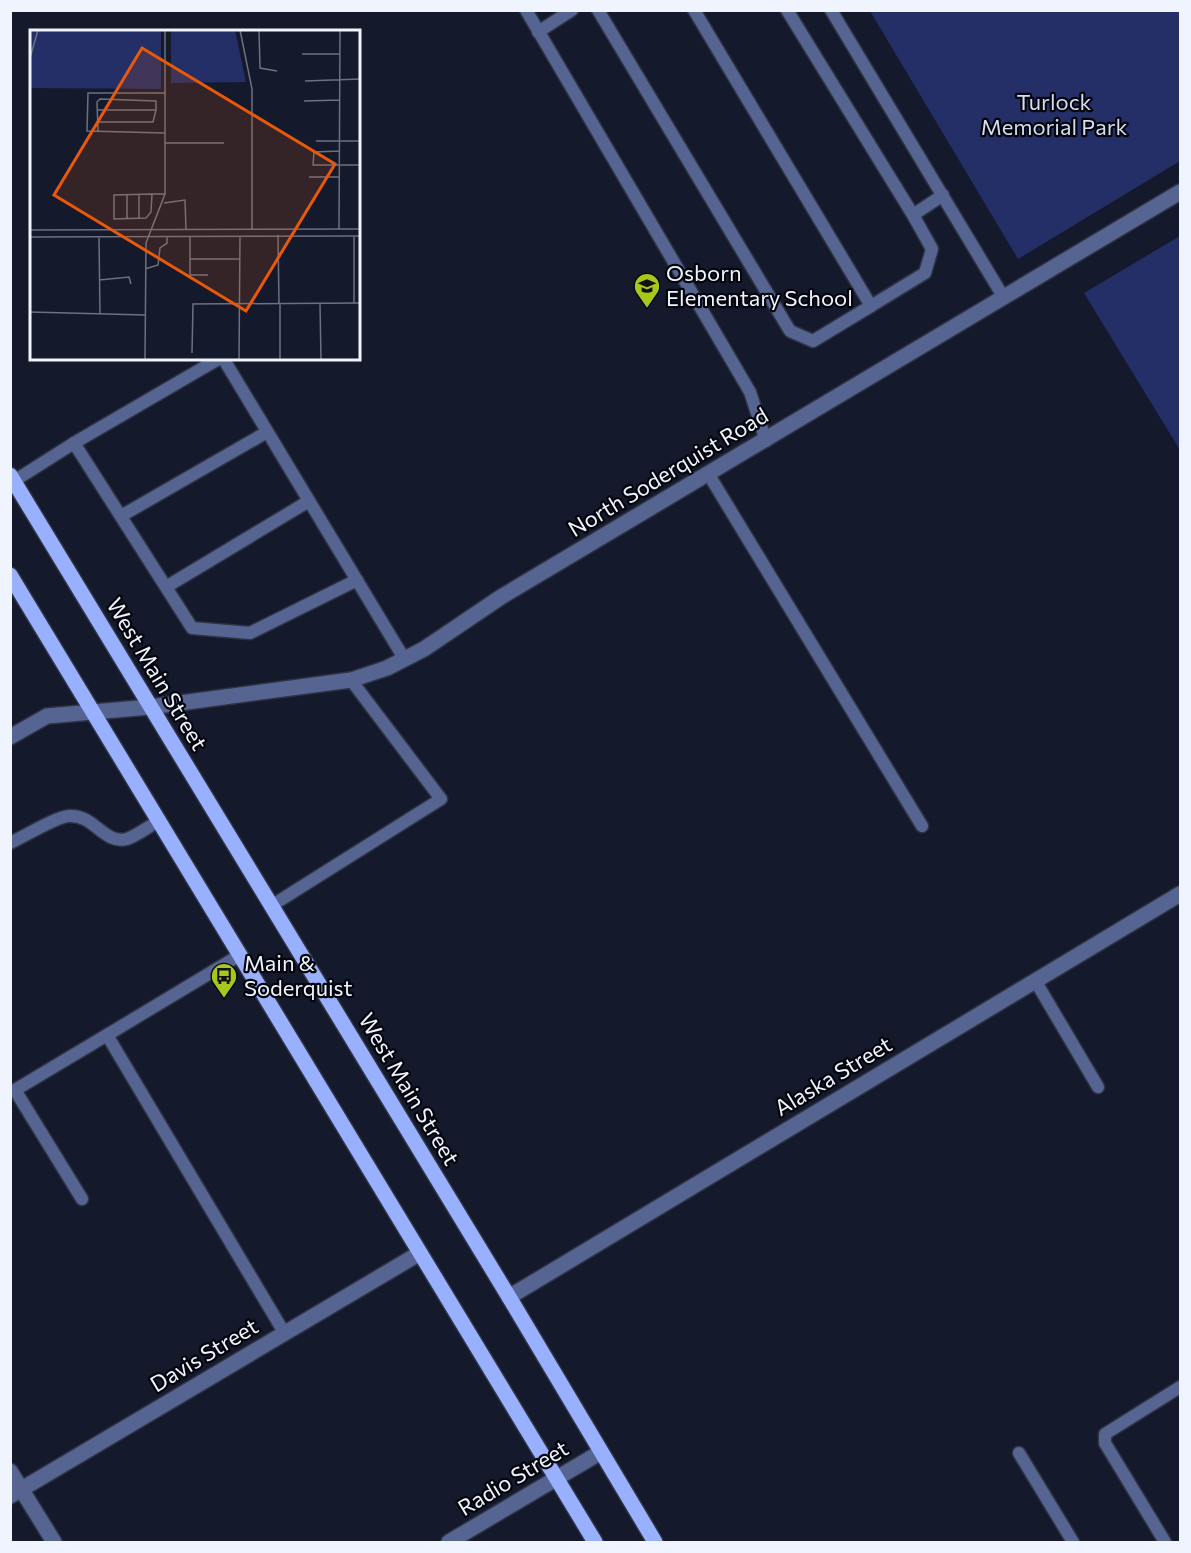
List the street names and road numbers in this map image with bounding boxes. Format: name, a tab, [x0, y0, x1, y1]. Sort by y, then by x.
street label: North Soderquist Road	[563, 401, 773, 542]
street label: West Main Street	[101, 593, 213, 755]
street label: West Main Street	[353, 1008, 465, 1170]
street label: Alaska Street	[769, 1030, 896, 1121]
street label: Davis Street	[145, 1312, 262, 1397]
street label: Radio Street	[453, 1434, 573, 1521]

